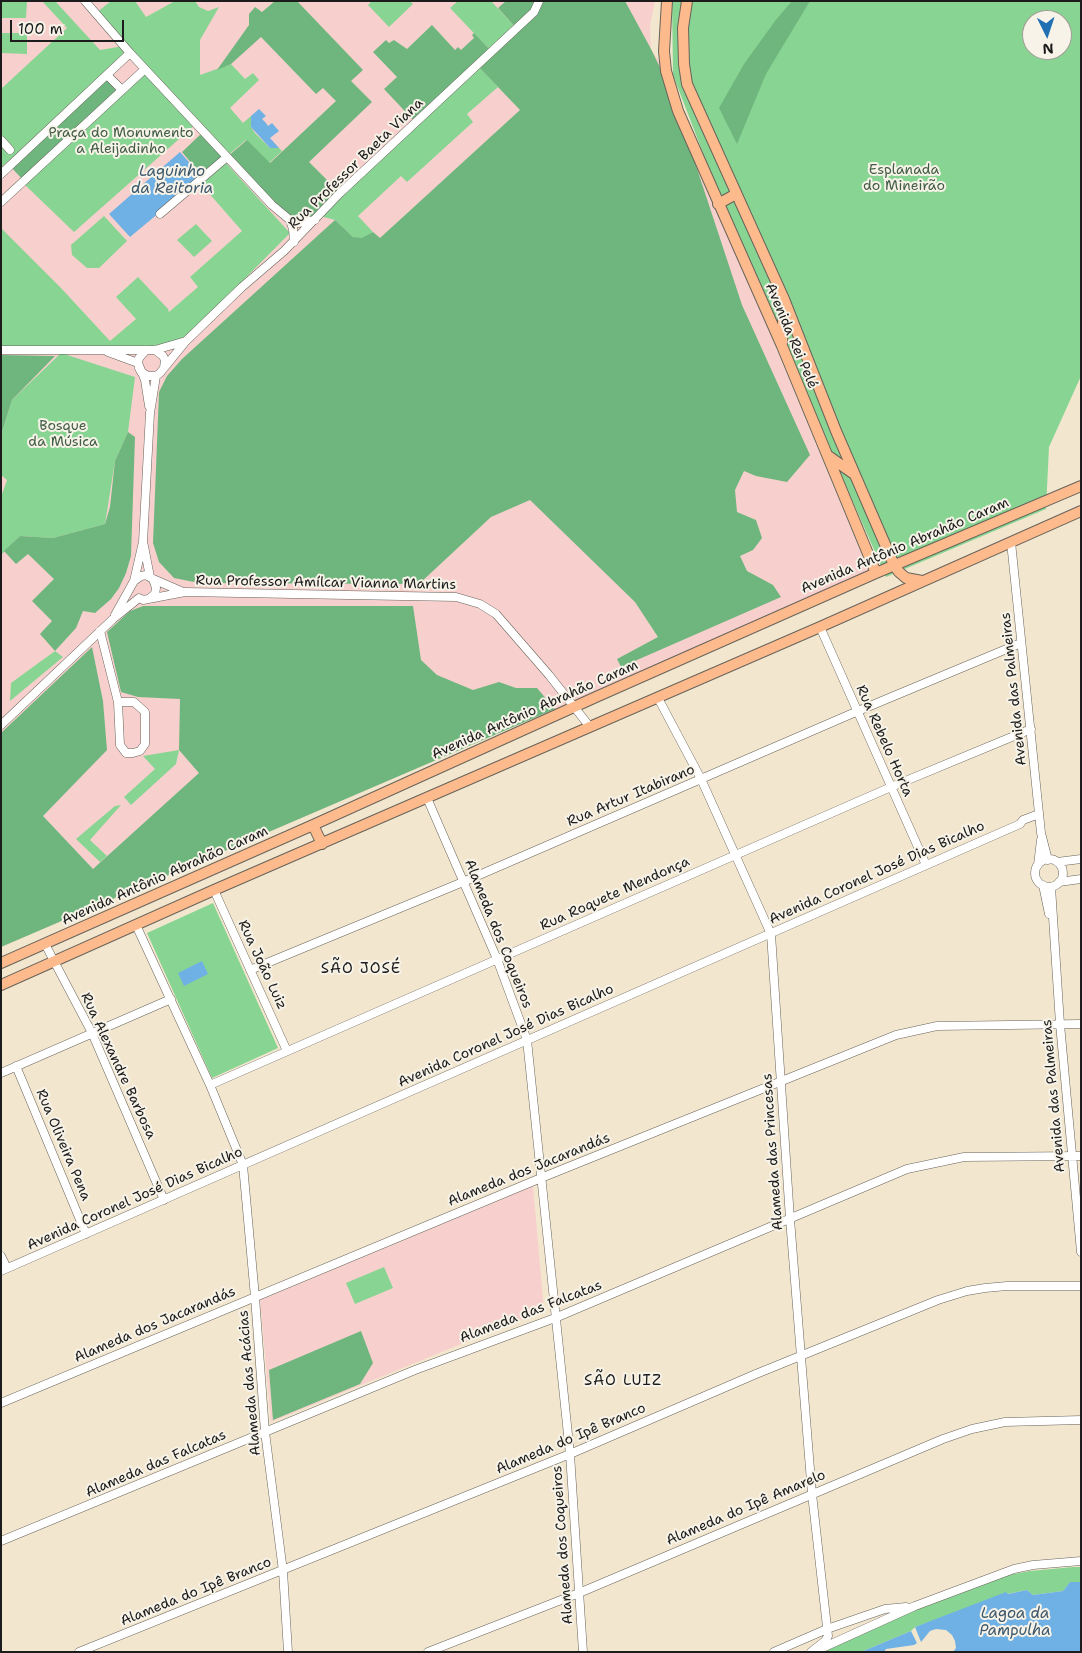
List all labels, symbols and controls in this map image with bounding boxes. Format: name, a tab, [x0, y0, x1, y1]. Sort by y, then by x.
scale bar	[12, 10, 126, 42]
north arrow	[1022, 10, 1072, 60]
text: 100 m	[18, 19, 63, 39]
text: N	[1042, 40, 1054, 58]
street label: Rua Professor Baeta Viana	[285, 95, 427, 233]
park label: Praça do Monumento a Aleijadinho	[48, 125, 194, 158]
park label: Esplanada do Mineirão	[863, 162, 945, 194]
water label: Laguinho da Reitoria	[131, 163, 213, 198]
street label: Avenida Rei Pelé	[761, 281, 821, 391]
park label: Bosque da Música	[28, 418, 98, 451]
street label: Avenida Antônio Abrahão Caram	[799, 494, 1011, 598]
street label: Rua Professor Amílcar Vianna Martins	[196, 572, 456, 594]
street label: Avenida das Palmeiras	[998, 612, 1030, 766]
street label: Avenida Antônio Abrahão Caram	[429, 657, 641, 763]
street label: Rua Rebelo Horta	[852, 683, 916, 799]
street label: Rua Artur Itabirano	[565, 761, 697, 831]
street label: Avenida Coronel José Dias Bicalho	[767, 818, 987, 928]
street label: Avenida Antônio Abrahão Caram	[59, 823, 271, 929]
street label: Rua Roquete Mendonça	[538, 853, 692, 935]
street label: Alameda dos Coqueiros	[460, 857, 536, 1011]
street label: Rua João Luiz	[234, 918, 290, 1012]
district label: SÃO JOSÉ	[320, 960, 402, 978]
street label: Avenida Coronel José Dias Bicalho	[396, 981, 616, 1091]
street label: Rua Alexandre Barbosa	[77, 990, 159, 1142]
street label: Avenida das Palmeiras	[1039, 1019, 1069, 1173]
street label: Alameda das Princesas	[759, 1073, 787, 1231]
street label: Rua Oliveira Pena	[32, 1087, 94, 1203]
street label: Alameda dos Jacarandás	[445, 1130, 613, 1210]
street label: Avenida Coronel José Dias Bicalho	[25, 1144, 245, 1254]
street label: Alameda das Falcatas	[457, 1277, 605, 1347]
street label: Alameda dos Jacarandás	[72, 1283, 238, 1367]
street label: Alameda das Acácias	[235, 1309, 265, 1457]
district label: SÃO LUIZ	[583, 1372, 663, 1390]
street label: Alameda do Ipê Branco	[494, 1400, 648, 1478]
street label: Alameda das Falcatas	[83, 1427, 229, 1501]
street label: Alameda dos Coqueiros	[549, 1465, 577, 1625]
street label: Alameda do Ipê Amarelo	[664, 1467, 828, 1549]
street label: Alameda do Ipê Branco	[118, 1554, 274, 1630]
water label: Lagoa da Pampulha	[979, 1605, 1051, 1640]

